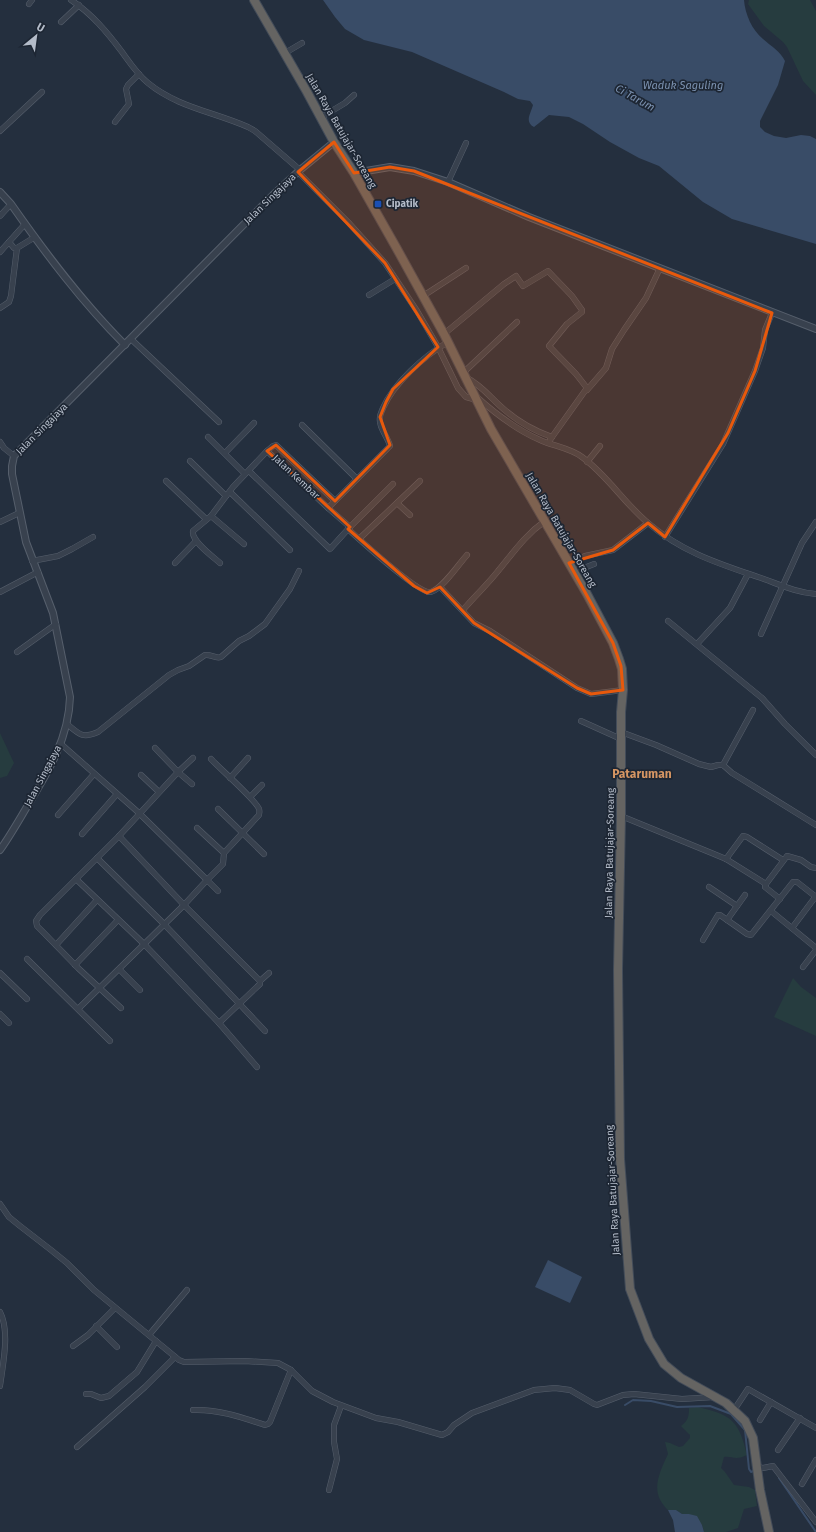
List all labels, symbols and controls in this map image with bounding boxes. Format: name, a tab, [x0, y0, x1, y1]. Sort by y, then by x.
north arrow	[16, 16, 56, 56]
text: U	[34, 20, 47, 35]
street label: Jalan Raya Batujajar-Soreang	[303, 71, 379, 191]
water label: Waduk Saguling	[643, 79, 723, 92]
water label: Ci Tarum	[613, 82, 657, 114]
street label: Jalan Singajaya	[241, 171, 299, 227]
place label: Cipatik	[386, 198, 419, 210]
marker: Cipatik	[373, 199, 383, 209]
street label: Jalan Singajaya	[14, 401, 70, 457]
street label: Jalan Kembar	[270, 452, 322, 502]
street label: Jalan Raya Batujajar-Soreang	[523, 470, 599, 590]
street label: Jalan Singajaya	[22, 743, 64, 809]
district label: Pataruman	[612, 767, 672, 781]
street label: Jalan Raya Batujajar-Soreang	[603, 787, 617, 918]
street label: Jalan Raya Batujajar-Soreang	[604, 1124, 622, 1255]

